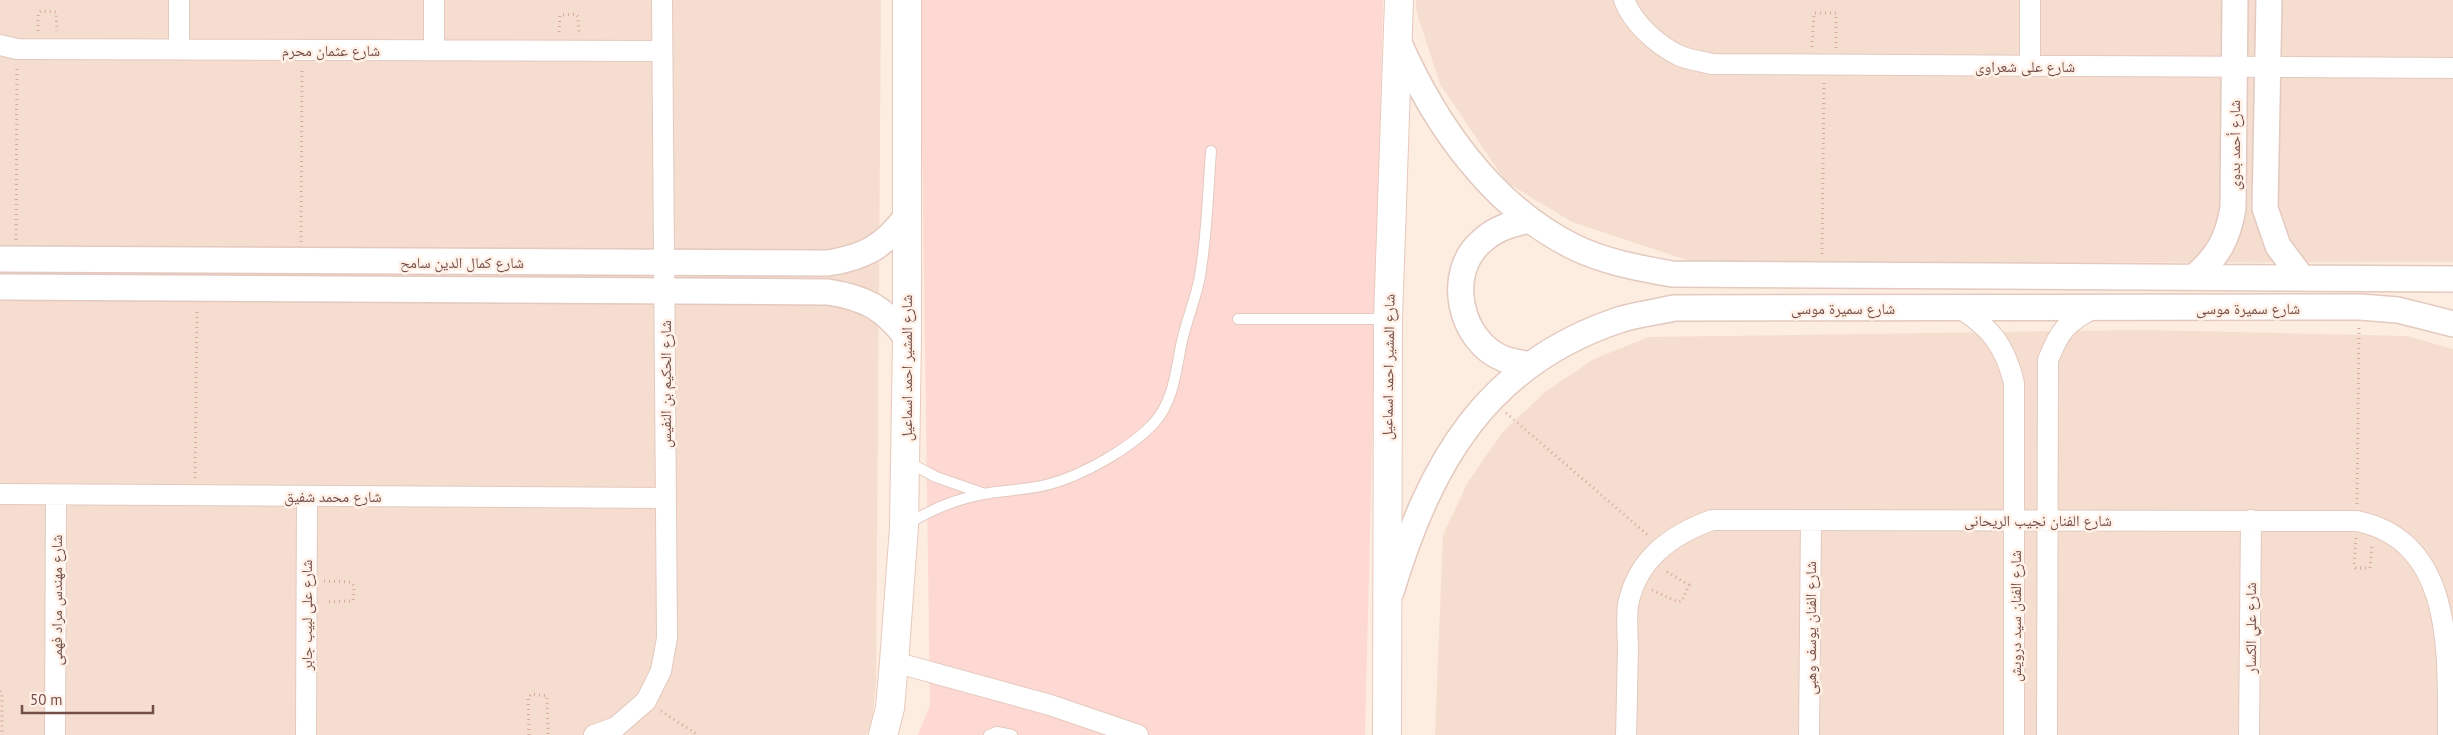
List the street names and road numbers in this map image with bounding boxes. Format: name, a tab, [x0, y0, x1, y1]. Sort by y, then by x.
street label: شارع عثمان محرم	[282, 41, 380, 61]
street label: شارع على شعراوى	[1975, 57, 2075, 77]
street label: شارع أحمد بدوى	[2225, 100, 2245, 190]
street label: شارع كمال الدين سامح	[400, 253, 524, 273]
street label: شارع المشير احمد اسماعيل	[1377, 293, 1400, 440]
street label: شارع المشير احمد اسماعيل	[897, 295, 917, 441]
street label: شارع سميرة موسى	[1791, 299, 1895, 319]
street label: شارع سميرة موسى	[2196, 299, 2300, 319]
street label: شارع الحكيم بن النفيس	[656, 320, 676, 448]
street label: شارع محمد شفيق	[284, 487, 382, 507]
street label: شارع الفنان نجيب الريحانى	[1964, 511, 2112, 531]
street label: شارع مهندس مراد فهمى	[47, 534, 67, 665]
street label: شارع الفنان سيد درويش	[2006, 550, 2026, 682]
street label: شارع على لبيب جابر	[297, 559, 317, 671]
street label: شارع الفنان يوسف وهبى	[1801, 561, 1821, 695]
street label: شارع علي الكسار	[2241, 582, 2262, 675]

